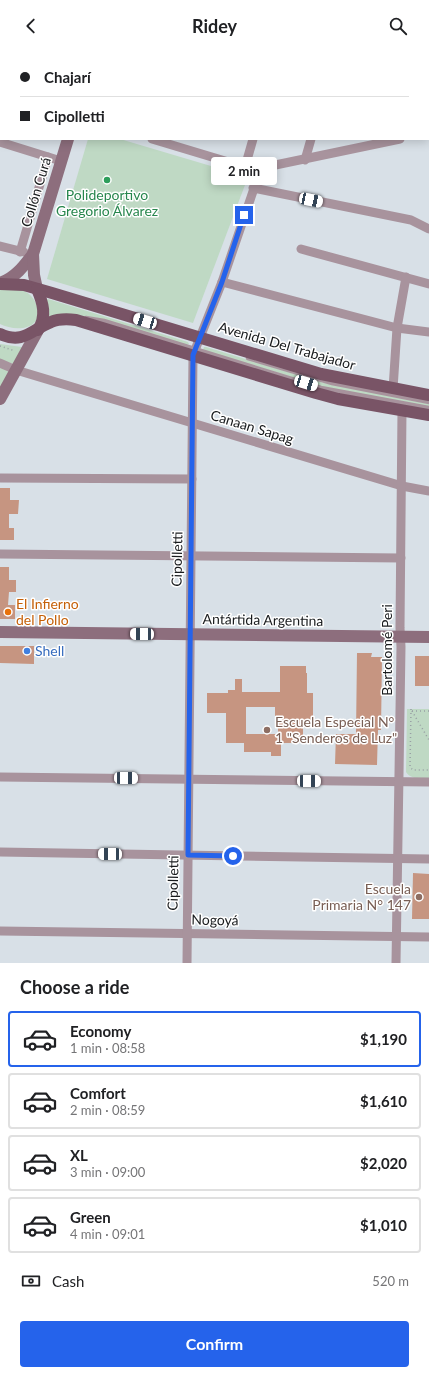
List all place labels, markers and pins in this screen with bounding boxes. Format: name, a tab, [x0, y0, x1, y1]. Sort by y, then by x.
marker: Polideportivo Gregorio Álvarez	[102, 175, 112, 185]
place label: Polideportivo Gregorio Álvarez	[56, 186, 158, 219]
place label: El Infierno del Pollo	[16, 595, 79, 628]
marker: El Infierno del Pollo	[3, 607, 13, 617]
place label: Shell	[35, 642, 64, 659]
marker: Shell	[22, 646, 32, 656]
place label: Escuela Especial N° 1 "Senderos de Luz"	[275, 713, 397, 746]
marker: Escuela Especial N° 1 "Senderos de Luz"	[262, 725, 272, 735]
place label: Escuela Primaria N° 147	[312, 880, 411, 913]
marker: Escuela Primaria N° 147	[414, 892, 424, 902]

